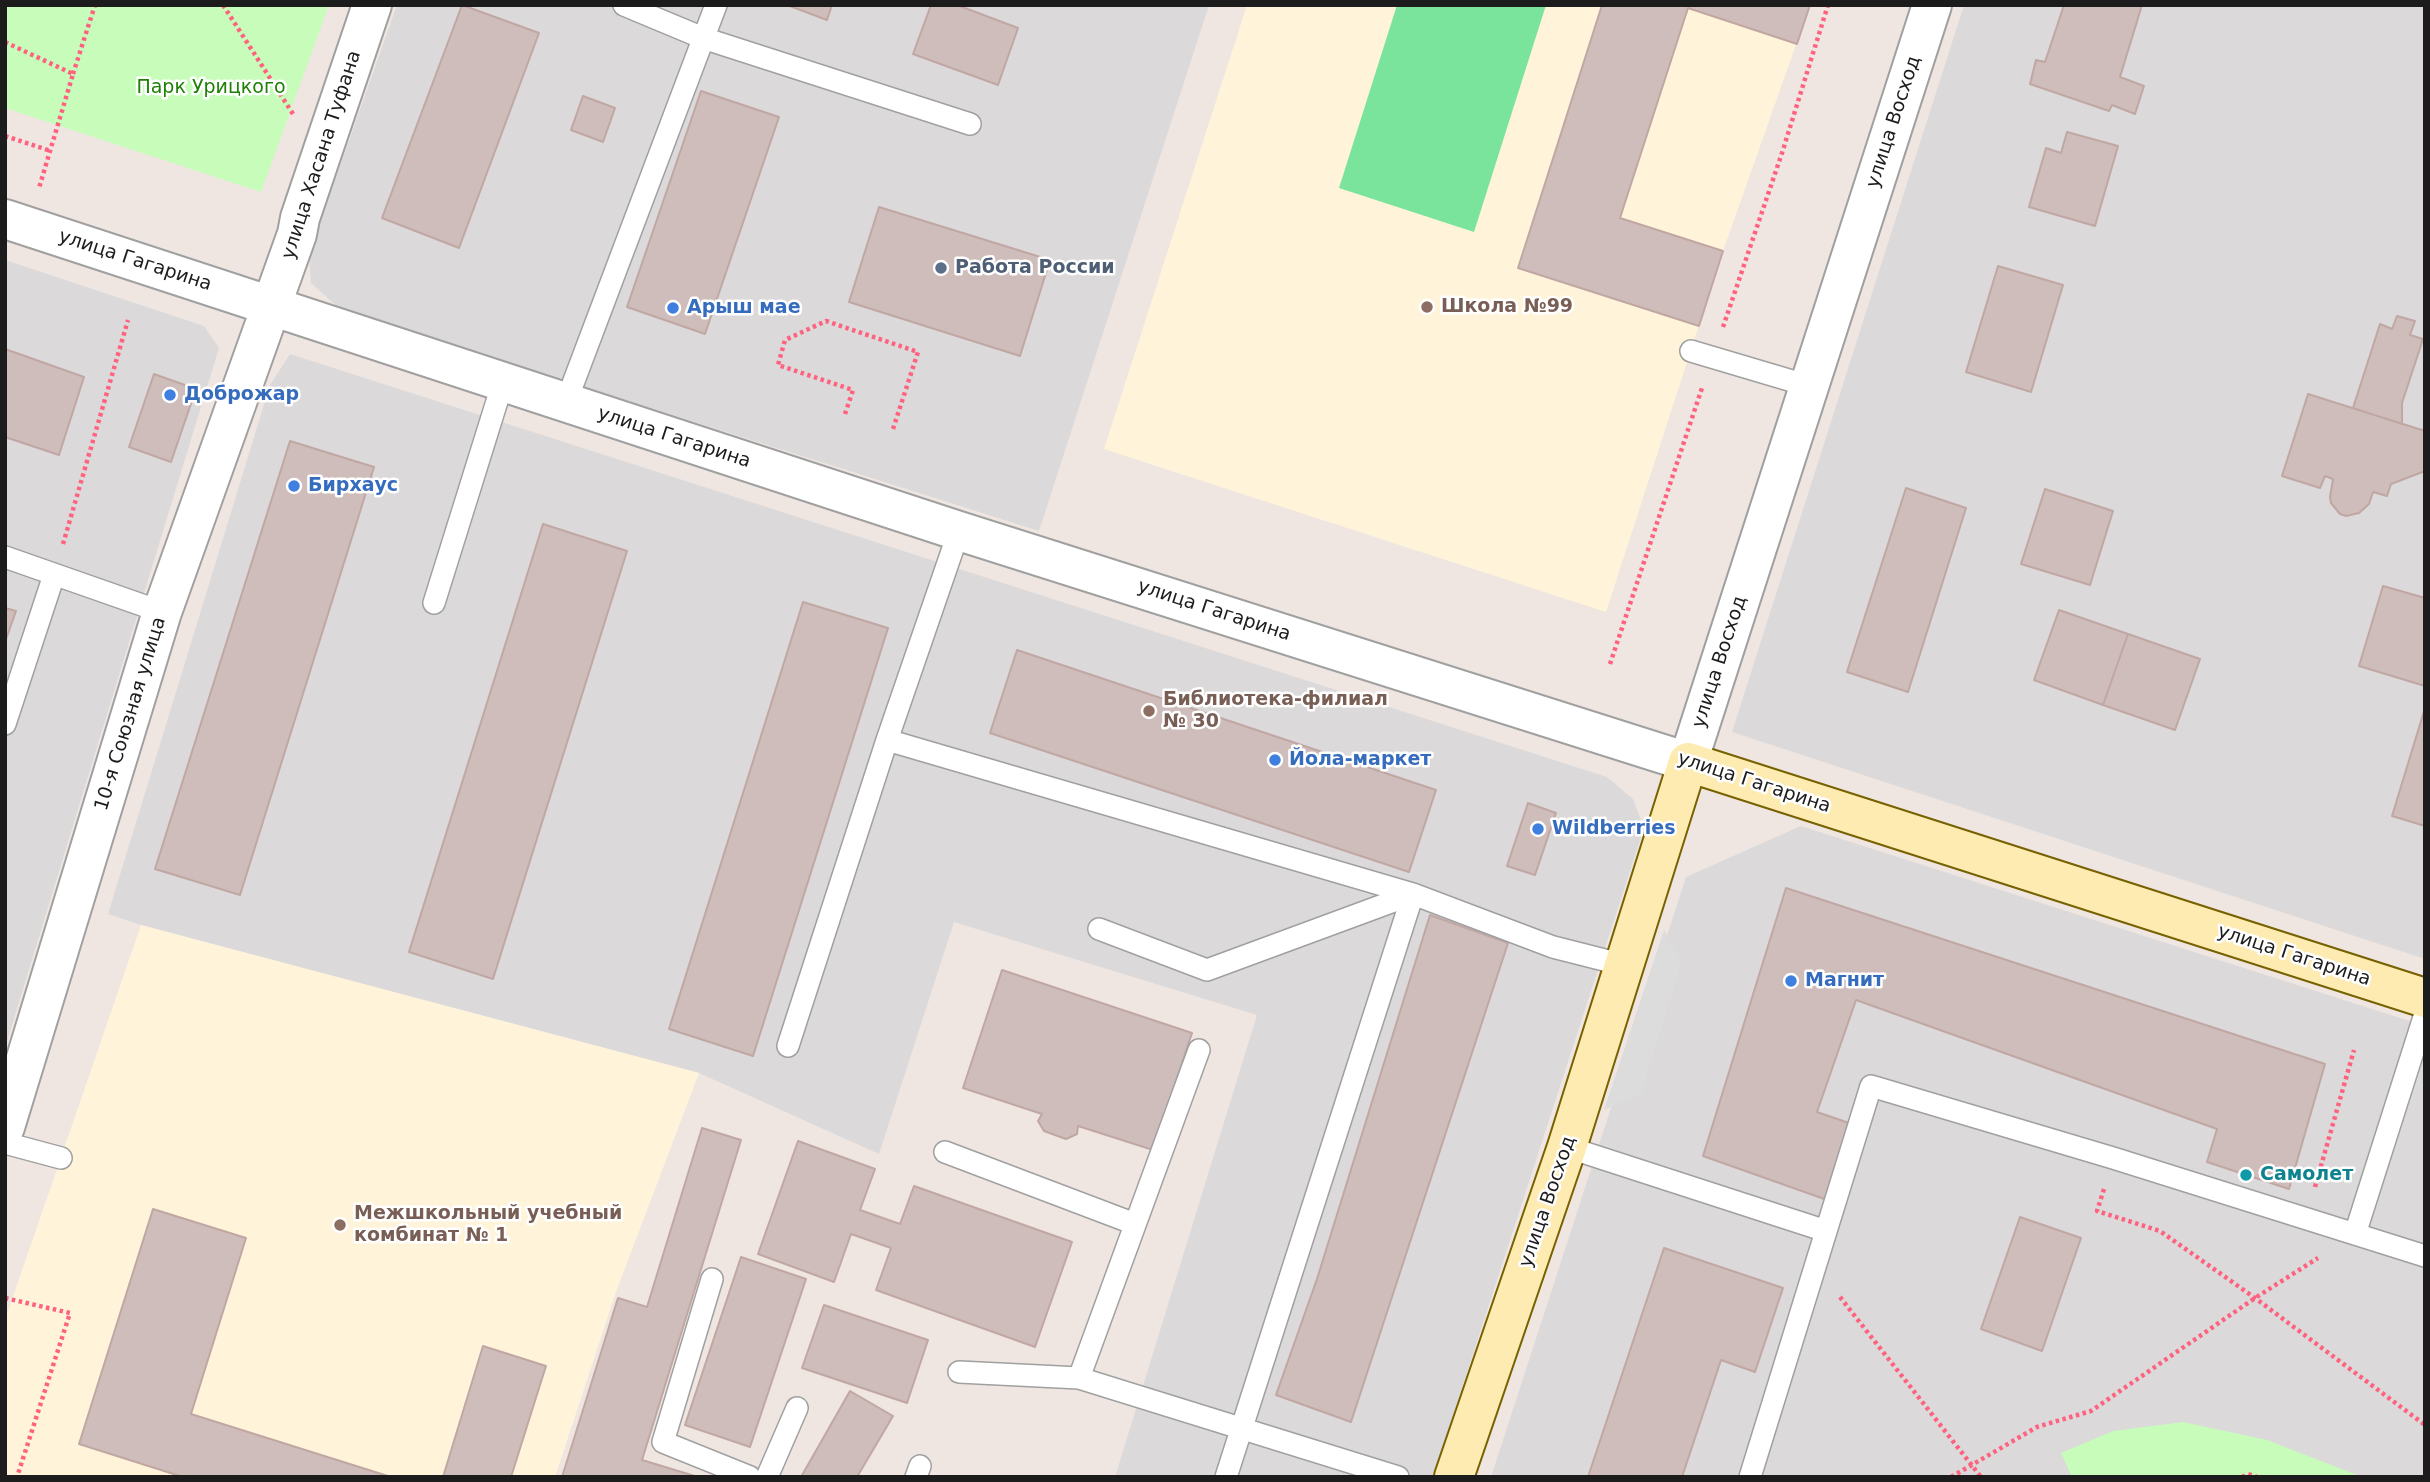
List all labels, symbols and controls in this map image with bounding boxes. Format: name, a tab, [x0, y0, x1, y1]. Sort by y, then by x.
street label: улица Хасана Туфана	[277, 48, 367, 262]
street label: улица Восход	[1862, 53, 1926, 191]
park label: Парк Урицкого	[136, 77, 286, 99]
street label: улица Гагарина	[56, 225, 214, 297]
place label: Работа России	[955, 257, 1115, 279]
marker: Работа России	[933, 260, 949, 276]
place label: Школа №99	[1441, 296, 1573, 318]
place label: Арыш мае	[687, 297, 801, 319]
marker: Школа №99	[1419, 299, 1435, 315]
marker: Арыш мае	[665, 300, 681, 316]
place label: Доброжар	[184, 384, 299, 406]
marker: Доброжар	[162, 387, 178, 403]
street label: улица Гагарина	[595, 402, 753, 474]
place label: Бирхаус	[308, 475, 398, 497]
marker: Бирхаус	[286, 478, 302, 494]
street label: улица Гагарина	[1135, 575, 1293, 647]
street label: улица Восход	[1688, 593, 1752, 731]
street label: 10-я Союзная улица	[91, 614, 171, 814]
place label: Библиотека-филиал № 30	[1163, 689, 1388, 733]
marker: Библиотека-филиал № 30	[1141, 703, 1157, 719]
street label: улица Гагарина	[1675, 747, 1833, 819]
place label: Йола-маркет	[1289, 749, 1431, 771]
marker: Йола-маркет	[1267, 752, 1283, 768]
place label: Wildberries	[1552, 818, 1676, 840]
marker: Wildberries	[1530, 821, 1546, 837]
street label: улица Гагарина	[2215, 920, 2373, 992]
place label: Магнит	[1805, 970, 1884, 992]
marker: Магнит	[1783, 973, 1799, 989]
street label: улица Восход	[1515, 1133, 1581, 1271]
place label: Самолет	[2260, 1164, 2353, 1186]
marker: Самолет	[2238, 1167, 2254, 1183]
place label: Межшкольный учебный комбинат № 1	[354, 1203, 622, 1247]
marker: Межшкольный учебный комбинат № 1	[332, 1217, 348, 1233]

